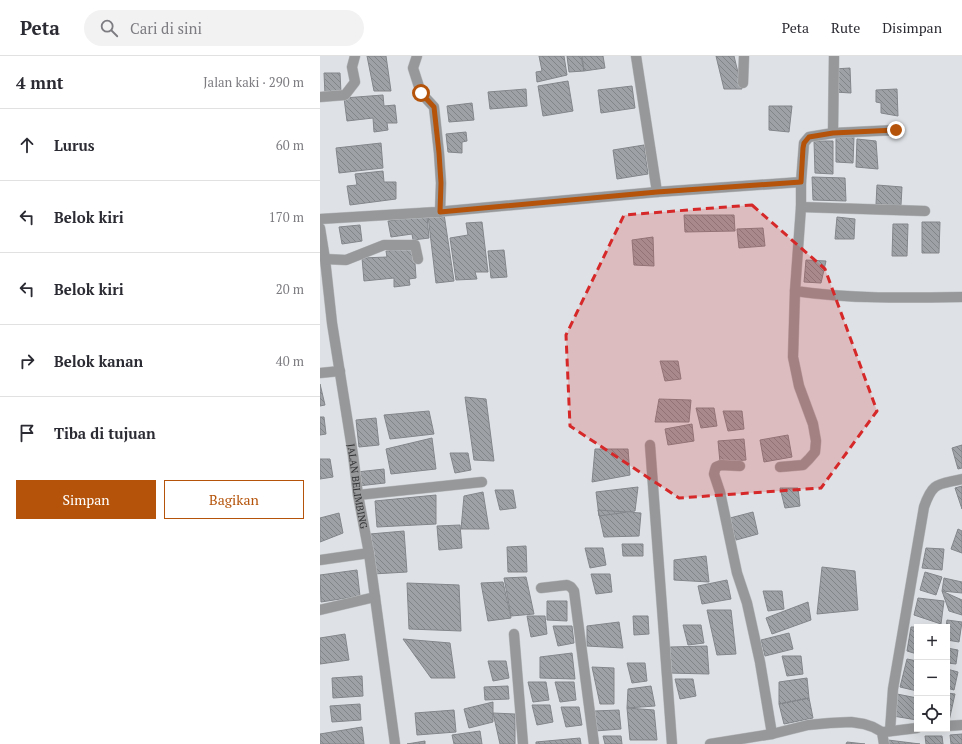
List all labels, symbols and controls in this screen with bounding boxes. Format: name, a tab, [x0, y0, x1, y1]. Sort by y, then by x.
search box	[84, 10, 364, 46]
text: Peta	[20, 15, 60, 40]
icon: search	[98, 17, 120, 39]
text: Cari di sini	[130, 18, 202, 38]
text: Peta	[782, 18, 809, 37]
text: Rute	[831, 18, 860, 37]
text: Disimpan	[882, 18, 942, 37]
text: 4 mnt	[16, 71, 64, 94]
text: Jalan kaki · 290 m	[203, 73, 304, 91]
route start	[412, 84, 430, 102]
route end	[887, 121, 905, 139]
icon: ahead	[16, 134, 38, 156]
text: Lurus	[54, 135, 95, 155]
text: 60 m	[276, 136, 304, 154]
icon: left	[16, 206, 38, 228]
text: Belok kiri	[54, 207, 124, 227]
text: 170 m	[269, 208, 304, 226]
icon: left	[16, 278, 38, 300]
text: Belok kiri	[54, 279, 124, 299]
text: 20 m	[276, 280, 304, 298]
icon: right	[16, 350, 38, 372]
text: Belok kanan	[54, 351, 143, 371]
text: 40 m	[276, 352, 304, 370]
icon: arrive	[16, 422, 38, 444]
text: Tiba di tujuan	[54, 423, 156, 443]
street label: JALAN BELIMBING	[344, 443, 370, 530]
button: Simpan	[16, 480, 156, 519]
button: Bagikan	[164, 480, 304, 519]
map controls	[914, 624, 950, 732]
button: +	[914, 624, 950, 660]
button: −	[914, 660, 950, 696]
button: locate	[914, 696, 950, 732]

